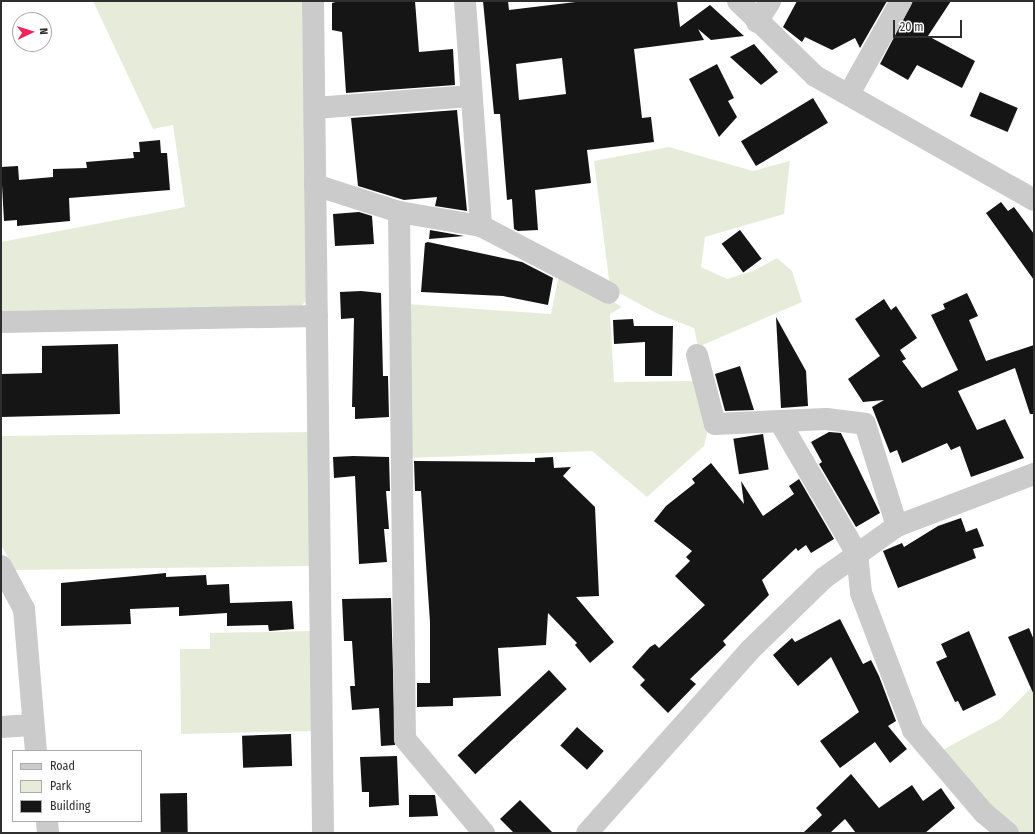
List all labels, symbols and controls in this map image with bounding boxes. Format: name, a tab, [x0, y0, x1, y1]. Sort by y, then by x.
north arrow	[12, 12, 52, 52]
scale bar	[895, 12, 964, 38]
text: 20 m	[900, 20, 924, 34]
text: N	[37, 27, 50, 35]
legend	[12, 750, 142, 822]
text: Road	[50, 759, 75, 773]
text: Park	[50, 779, 71, 793]
text: Building	[50, 799, 90, 813]

